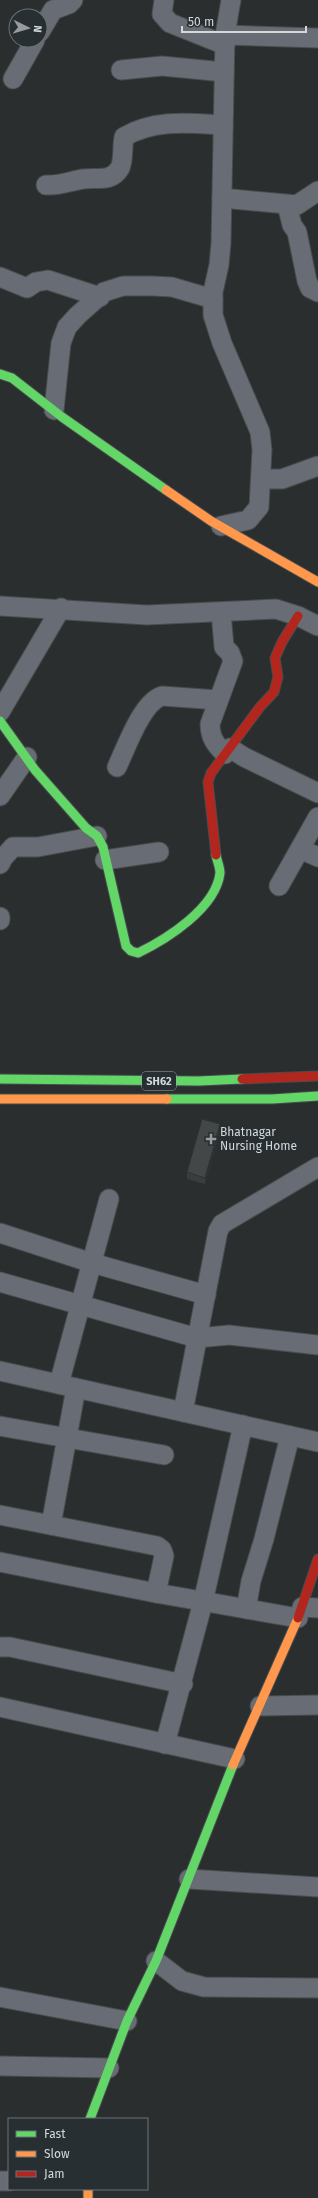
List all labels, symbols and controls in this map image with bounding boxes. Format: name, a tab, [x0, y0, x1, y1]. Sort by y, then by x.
north arrow	[8, 8, 48, 48]
scale bar	[182, 8, 306, 34]
text: 50 m	[188, 15, 214, 29]
text: N	[31, 25, 44, 33]
road number: SH62	[142, 1072, 176, 1090]
place label: Bhatnagar Nursing Home	[220, 1125, 297, 1153]
marker: Bhatnagar Nursing Home	[205, 1133, 217, 1145]
legend	[8, 2118, 148, 2190]
text: Fast	[44, 2127, 66, 2141]
text: Slow	[44, 2147, 70, 2161]
text: Jam	[44, 2167, 64, 2181]

